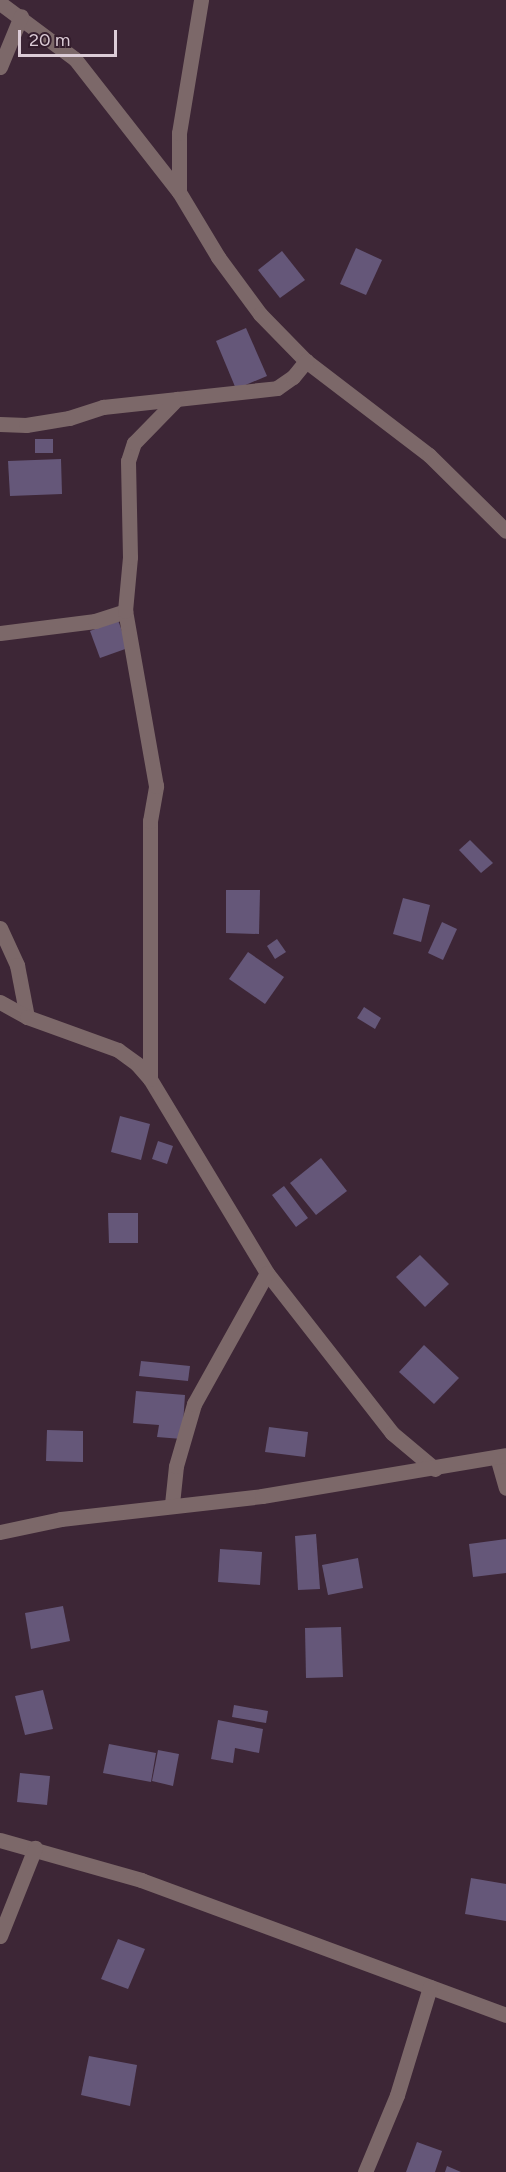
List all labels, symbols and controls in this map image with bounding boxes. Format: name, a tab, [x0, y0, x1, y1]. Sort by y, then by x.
scale bar	[21, 18, 120, 56]
text: 20 m	[29, 29, 70, 51]

